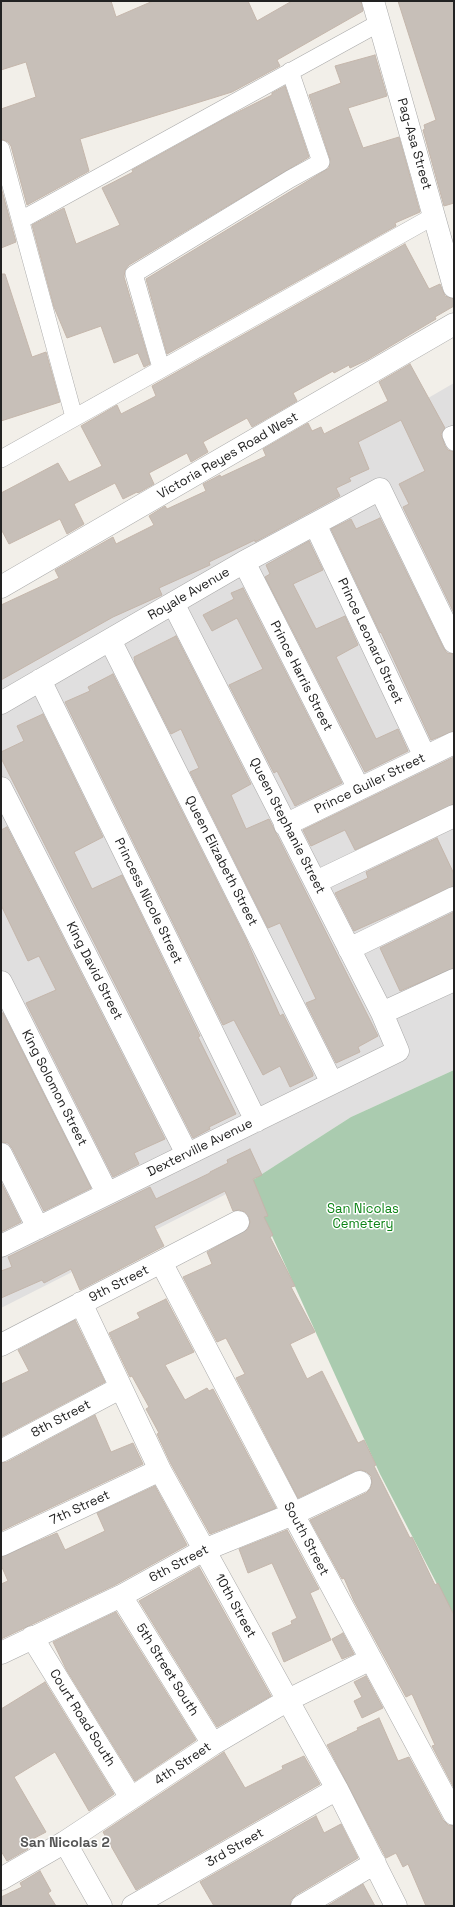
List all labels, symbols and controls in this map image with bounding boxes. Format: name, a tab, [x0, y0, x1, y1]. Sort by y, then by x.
street label: Pag-Asa Street	[393, 96, 435, 192]
street label: Victoria Reyes Road West	[155, 409, 301, 503]
street label: Royale Avenue	[145, 564, 233, 624]
street label: Prince Leonard Street	[334, 576, 406, 706]
street label: Prince Harris Street	[266, 618, 336, 734]
street label: Prince Guiler Street	[312, 750, 428, 818]
street label: Queen Stephanie Street	[246, 755, 328, 897]
street label: Queen Elizabeth Street	[181, 793, 261, 929]
street label: Princess Nicole Street	[111, 836, 185, 966]
street label: King David Street	[62, 919, 126, 1023]
street label: King Solomon Street	[18, 1027, 90, 1149]
street label: Dexterville Avenue	[145, 1116, 255, 1180]
park label: San Nicolas Cemetery	[327, 1201, 399, 1232]
street label: 9th Street	[87, 1262, 151, 1306]
street label: 8th Street	[29, 1397, 93, 1441]
street label: 7th Street	[48, 1487, 112, 1529]
street label: South Street	[280, 1500, 332, 1578]
street label: 6th Street	[147, 1542, 211, 1586]
street label: 10th Street	[211, 1571, 259, 1641]
street label: 5th Street South	[132, 1621, 202, 1719]
street label: Court Road South	[46, 1666, 118, 1770]
street label: 4th Street	[152, 1739, 214, 1789]
street label: 3rd Street	[203, 1825, 267, 1871]
district label: San Nicolas 2	[20, 1835, 110, 1851]

